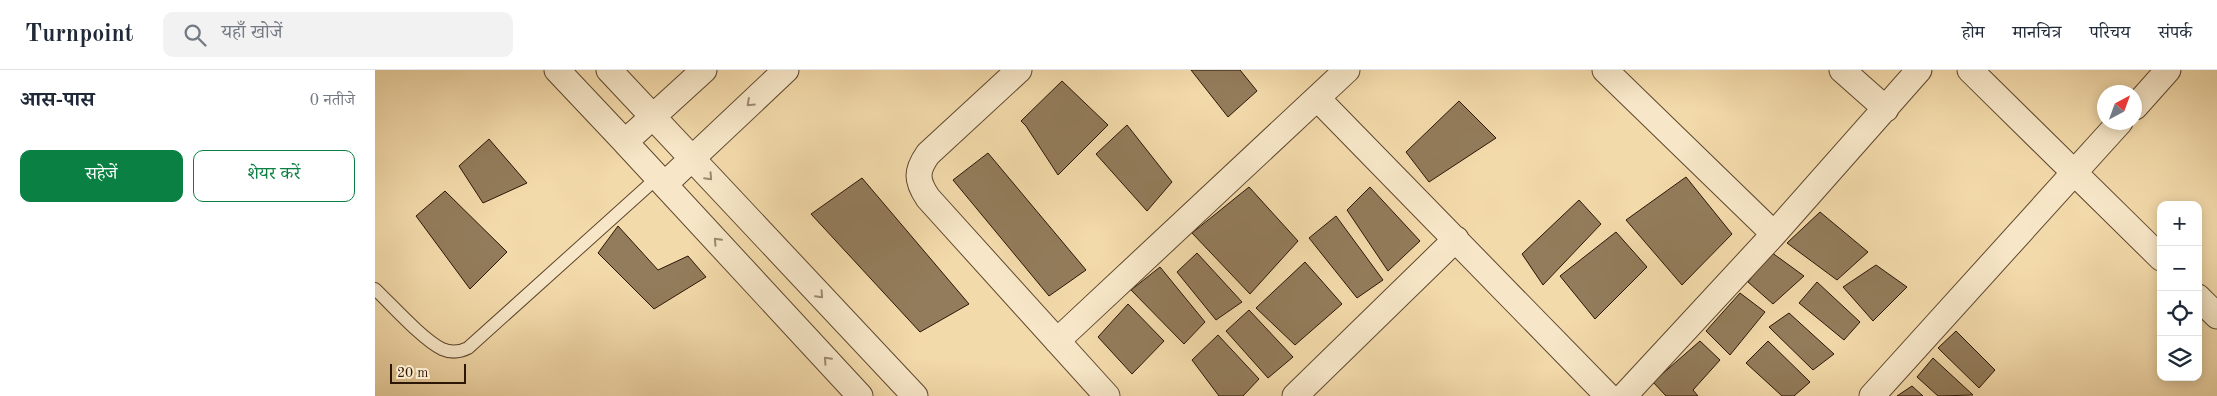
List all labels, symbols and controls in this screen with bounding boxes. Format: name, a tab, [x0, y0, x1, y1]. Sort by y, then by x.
search box	[163, 12, 513, 57]
icon: search	[181, 21, 209, 49]
text: Turnpoint	[25, 23, 133, 47]
text: यहाँ खोजें	[221, 24, 282, 43]
text: होम	[1962, 24, 1985, 42]
text: मानचित्र	[2013, 24, 2061, 42]
text: परिचय	[2089, 24, 2130, 42]
text: संपर्क	[2158, 24, 2192, 42]
north arrow	[2097, 85, 2142, 130]
text: आस-पास	[20, 90, 95, 111]
text: 0 नतीजे	[310, 93, 355, 109]
one-way arrow	[747, 97, 756, 106]
button: सहेजें	[20, 150, 183, 202]
button: शेयर करें	[193, 150, 355, 202]
one-way arrow	[703, 171, 712, 180]
map controls	[2157, 201, 2202, 381]
button: +	[2157, 201, 2202, 246]
one-way arrow	[714, 237, 723, 246]
button: −	[2157, 246, 2202, 291]
one-way arrow	[814, 290, 823, 299]
button: locate	[2157, 291, 2202, 336]
button: layers	[2157, 336, 2202, 381]
one-way arrow	[824, 357, 833, 366]
scale bar	[390, 361, 466, 384]
text: 20 m	[397, 366, 428, 380]

